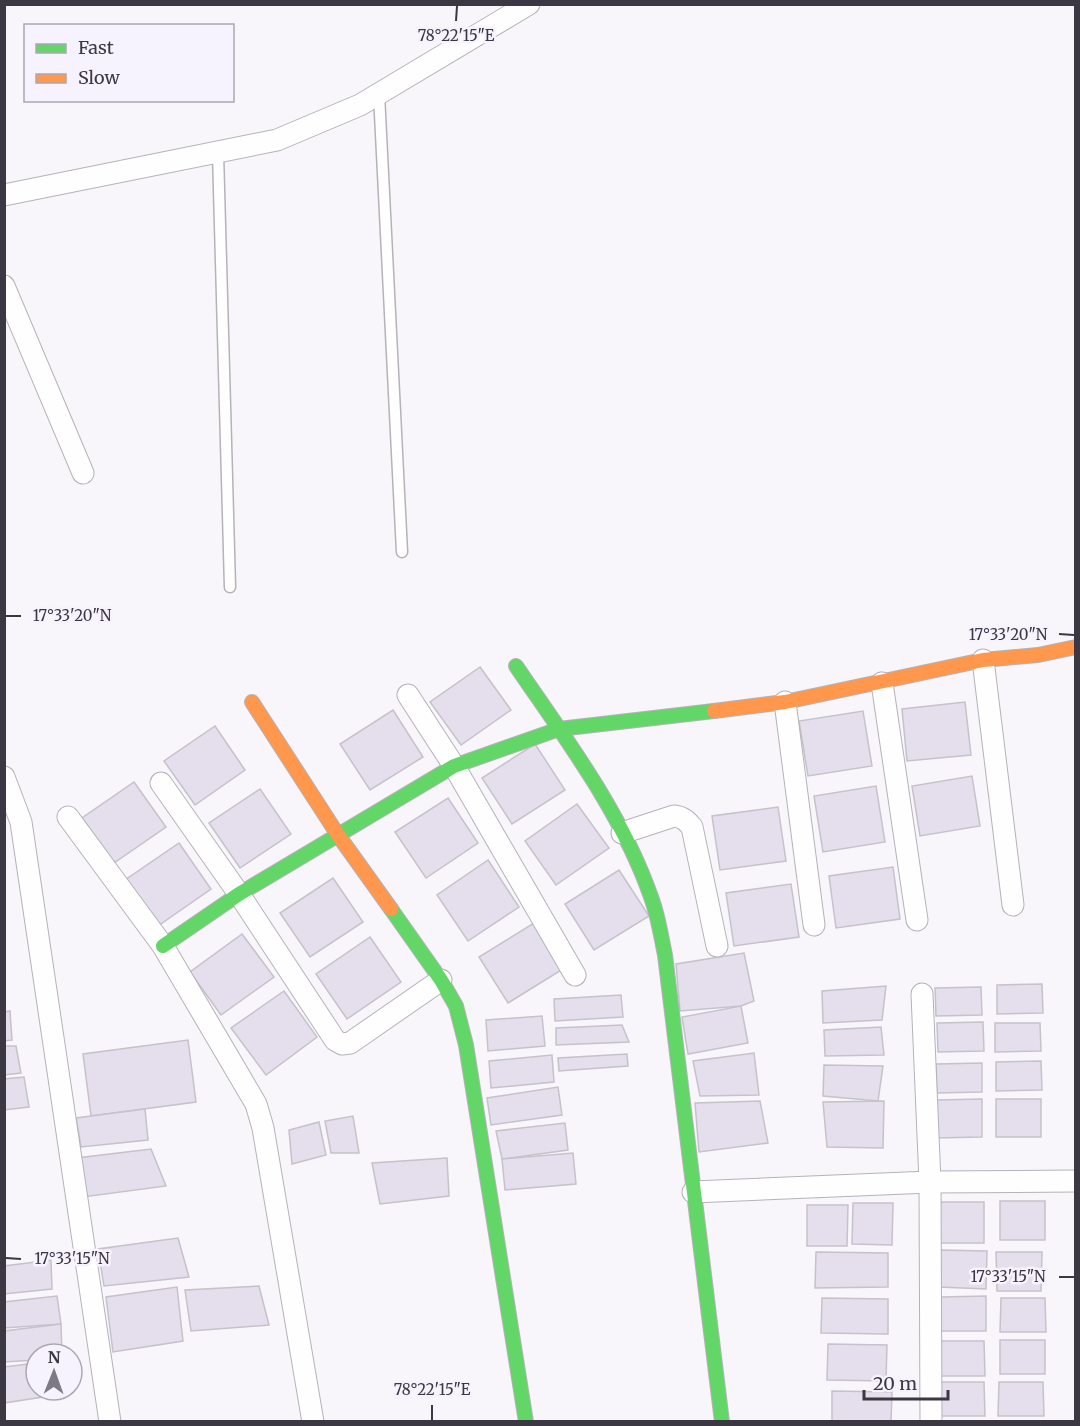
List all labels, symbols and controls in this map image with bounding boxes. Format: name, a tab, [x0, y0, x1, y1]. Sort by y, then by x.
legend	[24, 24, 234, 102]
text: 78°22'15"E	[418, 26, 495, 45]
text: Fast	[78, 36, 114, 59]
text: Slow	[78, 66, 121, 89]
text: 17°33'20"N	[33, 606, 112, 625]
text: 17°33'20"N	[969, 625, 1048, 644]
text: 17°33'15"N	[34, 1249, 110, 1268]
text: 17°33'15"N	[970, 1267, 1046, 1286]
north arrow	[24, 1342, 84, 1402]
text: N	[48, 1347, 61, 1367]
scale bar	[864, 1363, 948, 1401]
text: 20 m	[873, 1372, 917, 1395]
text: 78°22'15"E	[394, 1380, 471, 1399]

